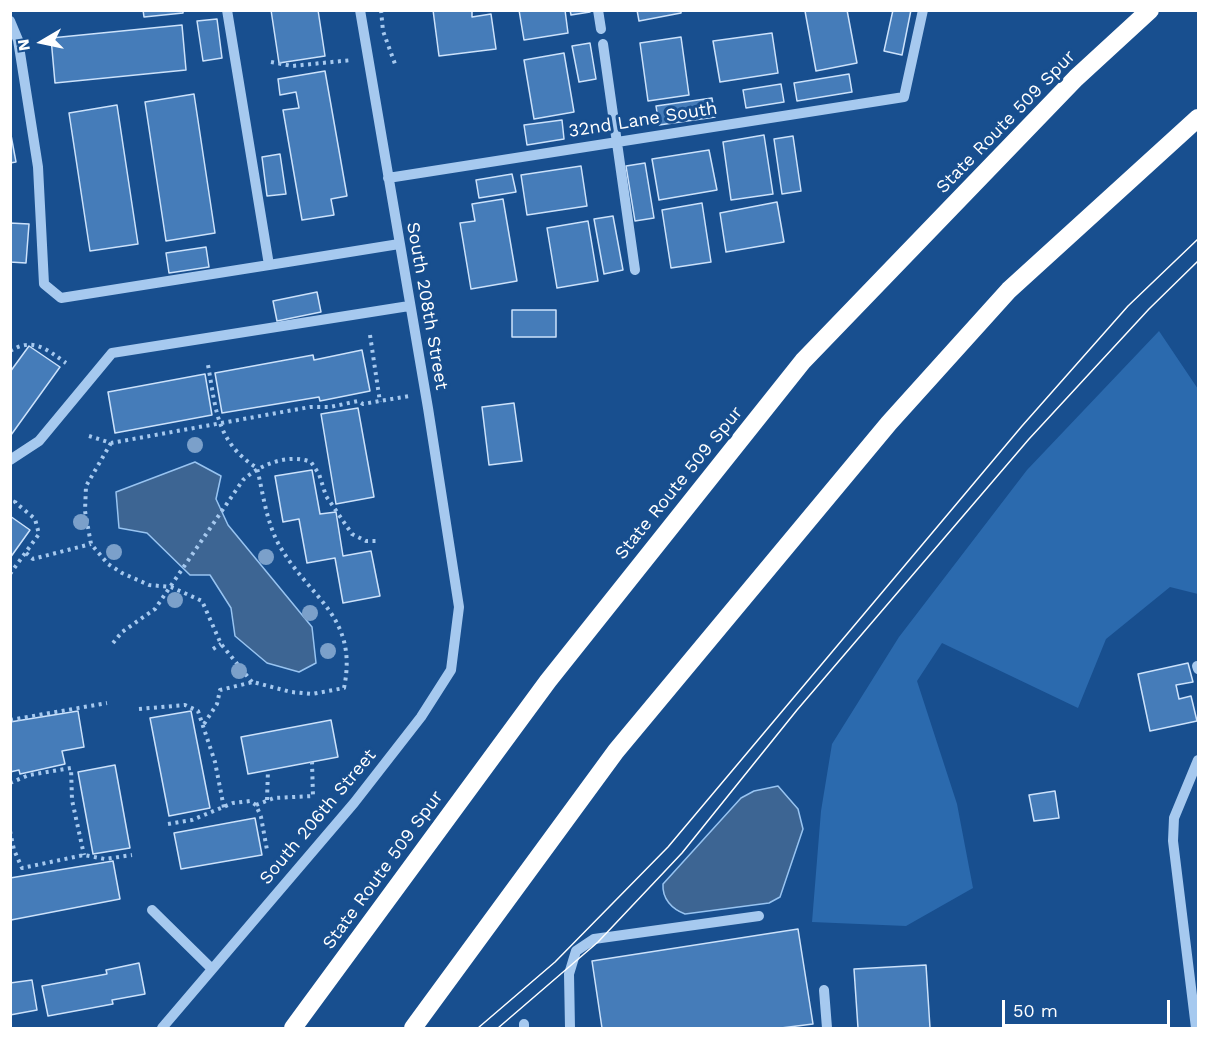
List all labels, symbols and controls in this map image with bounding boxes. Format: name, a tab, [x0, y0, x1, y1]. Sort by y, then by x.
north arrow	[12, 12, 72, 72]
text: N	[13, 38, 34, 52]
street label: State Route 509 Spur	[932, 46, 1080, 198]
street label: 32nd Lane South	[567, 98, 719, 142]
street label: South 208th Street	[402, 220, 452, 392]
street label: State Route 509 Spur	[611, 402, 747, 564]
street label: South 206th Street	[255, 745, 381, 889]
street label: State Route 509 Spur	[318, 787, 448, 953]
scale bar	[1005, 988, 1173, 1026]
text: 50 m	[1013, 1000, 1058, 1021]

